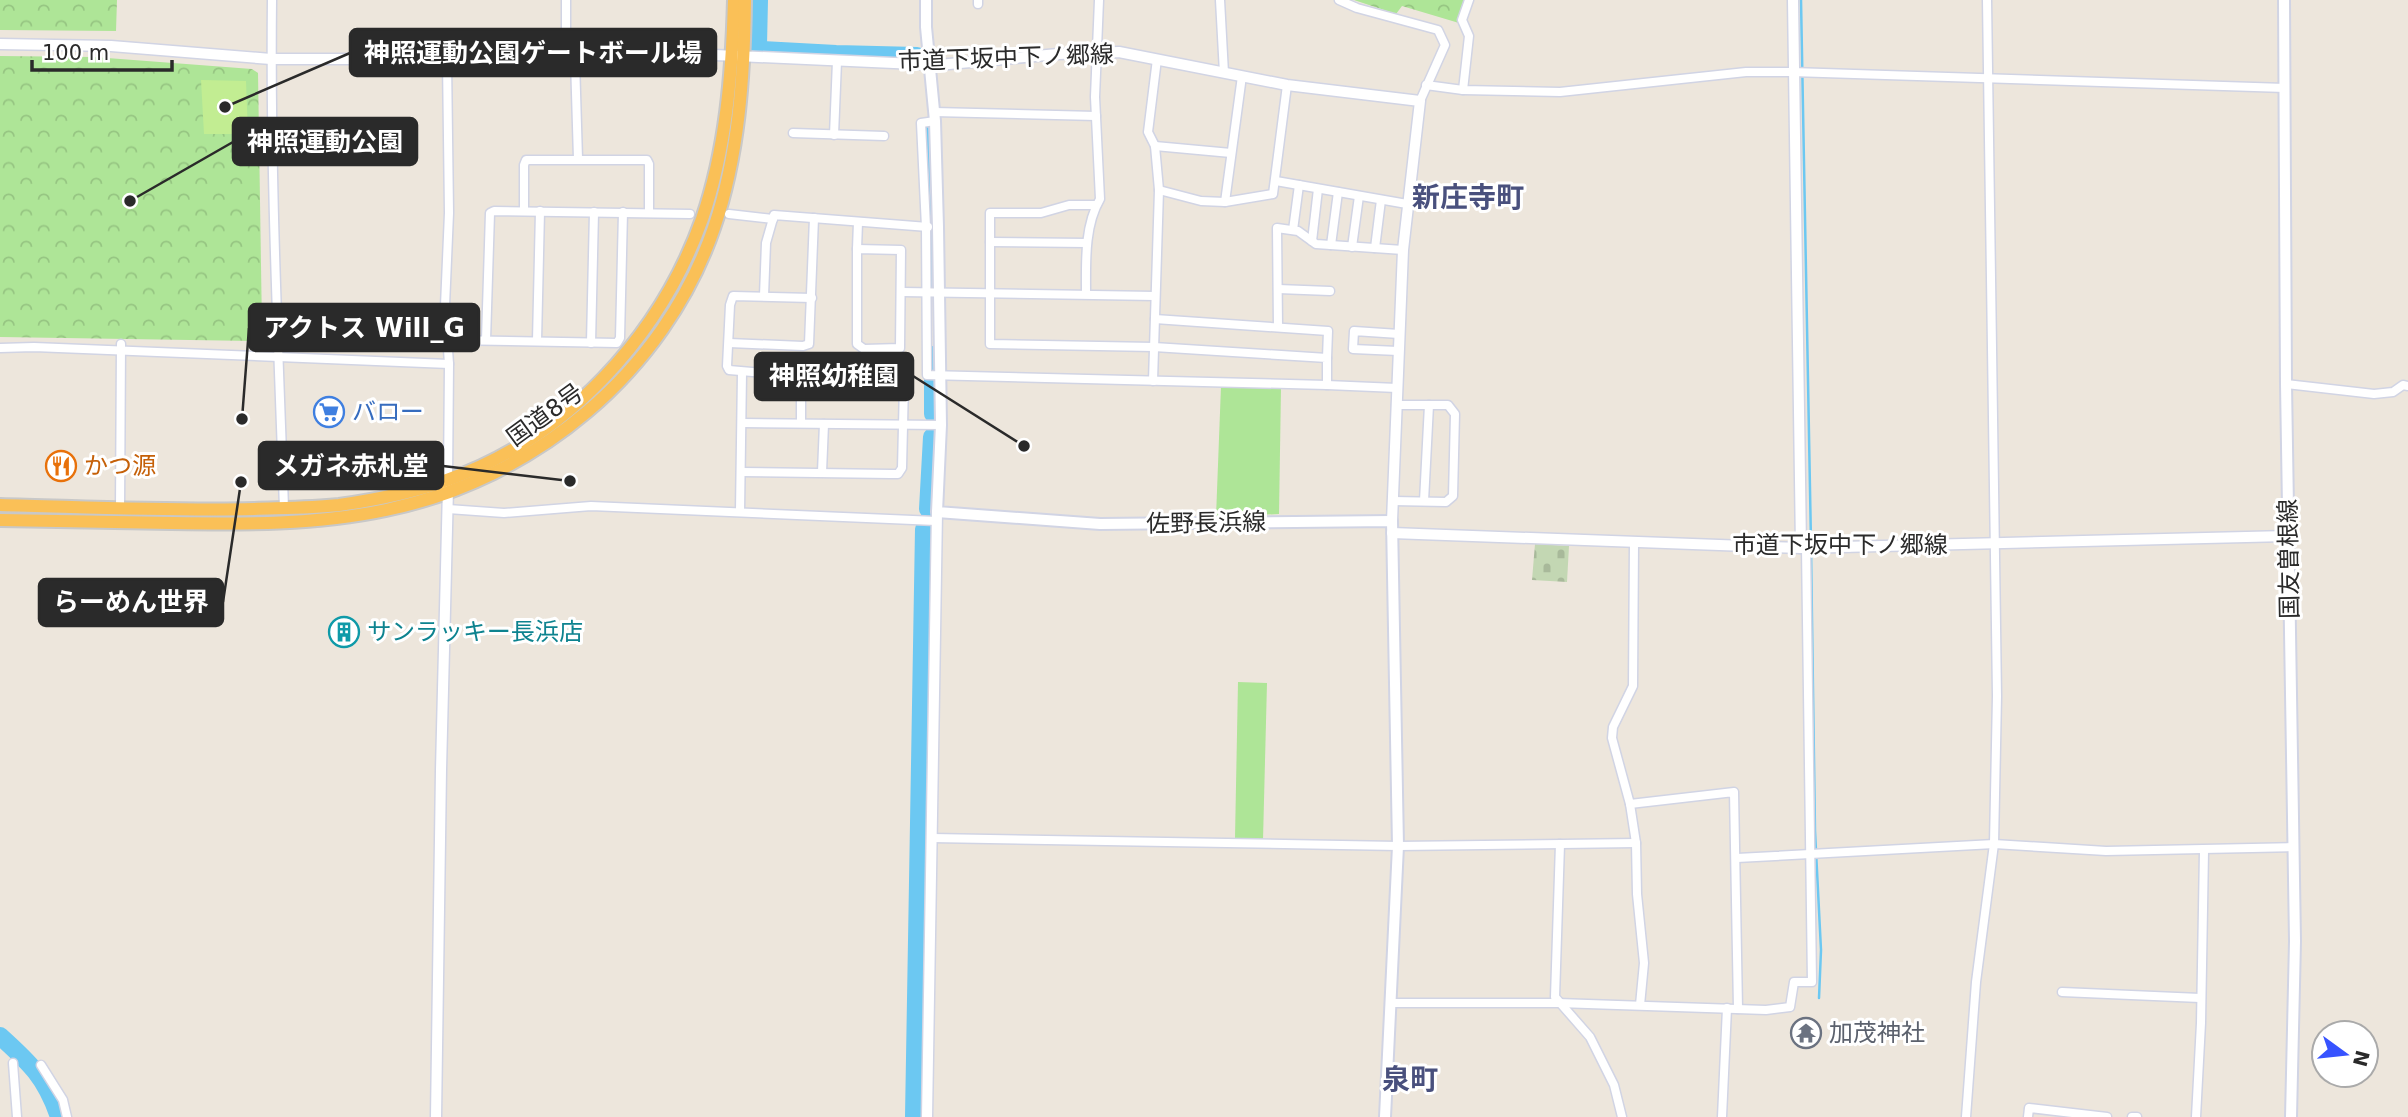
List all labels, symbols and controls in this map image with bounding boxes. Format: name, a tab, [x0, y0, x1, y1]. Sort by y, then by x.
scale bar	[32, 28, 172, 72]
callout: 神照運動公園ゲートボール場	[350, 29, 716, 76]
text: 神照運動公園ゲートボール場	[364, 38, 702, 68]
street label: 市道下坂中下ノ郷線	[898, 40, 1114, 76]
text: 100 m	[42, 41, 109, 65]
callout: 神照運動公園	[233, 118, 417, 165]
text: 神照運動公園	[247, 127, 403, 157]
district label: 新庄寺町	[1412, 181, 1524, 214]
callout: アクトス Will_G	[249, 304, 479, 351]
text: アクトス Will_G	[263, 313, 465, 343]
callout: 神照幼稚園	[755, 353, 913, 400]
text: 神照幼稚園	[769, 361, 899, 391]
street label: 国道8号	[501, 378, 589, 452]
supermarket icon: バロー	[312, 395, 346, 429]
place label: バロー	[352, 398, 424, 426]
callout: メガネ赤札堂	[259, 442, 443, 489]
restaurant icon: かつ源	[44, 449, 78, 483]
text: メガネ赤札堂	[273, 451, 429, 481]
place label: かつ源	[84, 452, 156, 480]
street label: 国友曽根線	[2274, 499, 2304, 619]
street label: 佐野長浜線	[1146, 508, 1266, 538]
street label: 市道下坂中下ノ郷線	[1732, 531, 1948, 559]
callout: らーめん世界	[39, 579, 223, 626]
text: らーめん世界	[53, 587, 209, 617]
building icon: サンラッキー長浜店	[327, 615, 361, 649]
place label: サンラッキー長浜店	[367, 618, 583, 646]
temple icon: 加茂神社	[1789, 1016, 1823, 1050]
place label: 加茂神社	[1829, 1019, 1925, 1047]
north arrow	[2310, 1019, 2380, 1089]
text: N	[2349, 1048, 2374, 1069]
district label: 泉町	[1382, 1063, 1438, 1096]

